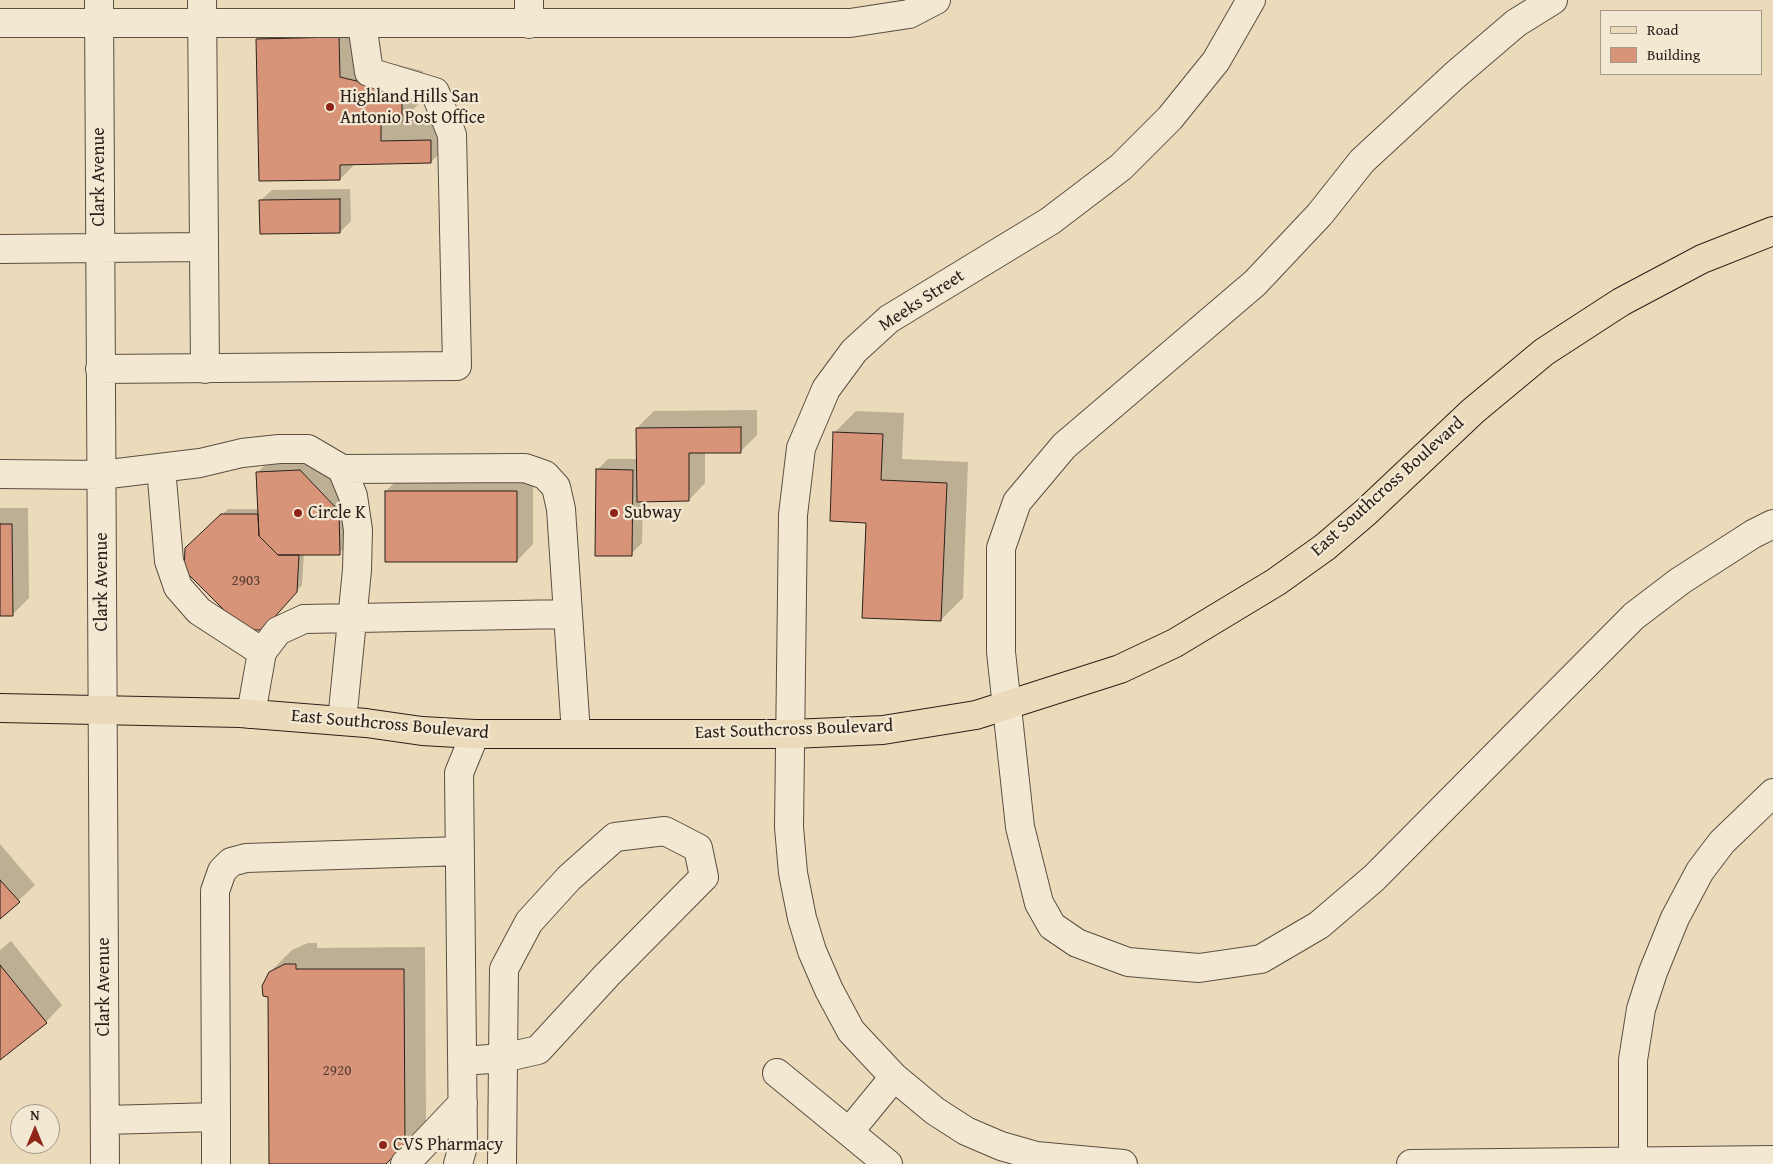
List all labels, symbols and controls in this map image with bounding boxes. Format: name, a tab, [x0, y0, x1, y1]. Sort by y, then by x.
legend	[1600, 10, 1763, 75]
text: Road	[1647, 19, 1678, 40]
text: Building	[1647, 44, 1700, 65]
place label: Highland Hills San Antonio Post Office	[340, 86, 485, 128]
marker: Highland Hills San Antonio Post Office	[324, 101, 336, 113]
street label: Clark Avenue	[88, 127, 110, 227]
street label: Meeks Street	[875, 265, 969, 337]
street label: East Southcross Boulevard	[1307, 413, 1469, 561]
place label: Circle K	[308, 502, 366, 524]
place label: Subway	[624, 502, 682, 524]
marker: Circle K	[292, 507, 304, 519]
marker: Subway	[608, 507, 620, 519]
street label: Clark Avenue	[91, 532, 113, 632]
house number: 2903	[232, 572, 260, 590]
street label: East Southcross Boulevard	[290, 706, 490, 744]
street label: East Southcross Boulevard	[694, 716, 894, 744]
street label: Clark Avenue	[93, 937, 115, 1037]
house number: 2920	[323, 1062, 351, 1080]
north arrow	[10, 1104, 60, 1154]
text: N	[30, 1105, 40, 1125]
place label: CVS Pharmacy	[393, 1134, 503, 1156]
marker: CVS Pharmacy	[377, 1139, 389, 1151]

